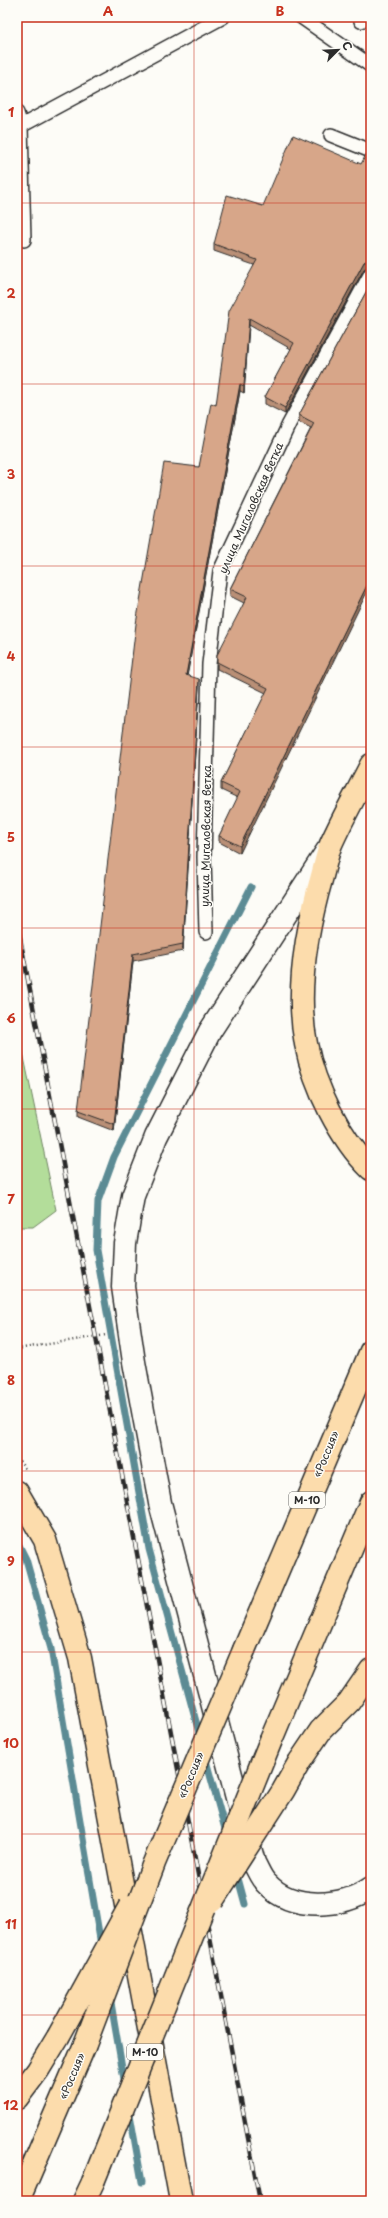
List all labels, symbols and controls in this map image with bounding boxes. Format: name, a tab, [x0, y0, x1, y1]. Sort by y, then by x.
text: A	[103, 1, 113, 20]
text: B	[276, 1, 285, 20]
north arrow	[318, 30, 358, 70]
text: С	[338, 38, 357, 53]
text: 1	[8, 102, 14, 121]
text: 2	[6, 283, 16, 302]
street label: улица Мигаловская ветка	[214, 439, 287, 576]
text: 3	[7, 464, 16, 483]
text: 4	[7, 646, 16, 665]
street label: улица Мигаловская ветка	[196, 765, 215, 907]
text: 5	[7, 827, 15, 846]
text: 6	[6, 1008, 16, 1027]
text: 7	[7, 1189, 15, 1208]
text: 8	[7, 1370, 15, 1389]
street label: «Россия»	[308, 1428, 343, 1480]
road number: М-10	[289, 1492, 325, 1508]
text: 9	[7, 1551, 15, 1570]
text: 10	[3, 1733, 19, 1752]
street label: «Россия»	[173, 1749, 208, 1801]
text: 11	[5, 1914, 17, 1933]
road number: М-10	[127, 2044, 163, 2060]
street label: «Россия»	[54, 2050, 89, 2102]
text: 12	[3, 2095, 19, 2114]

